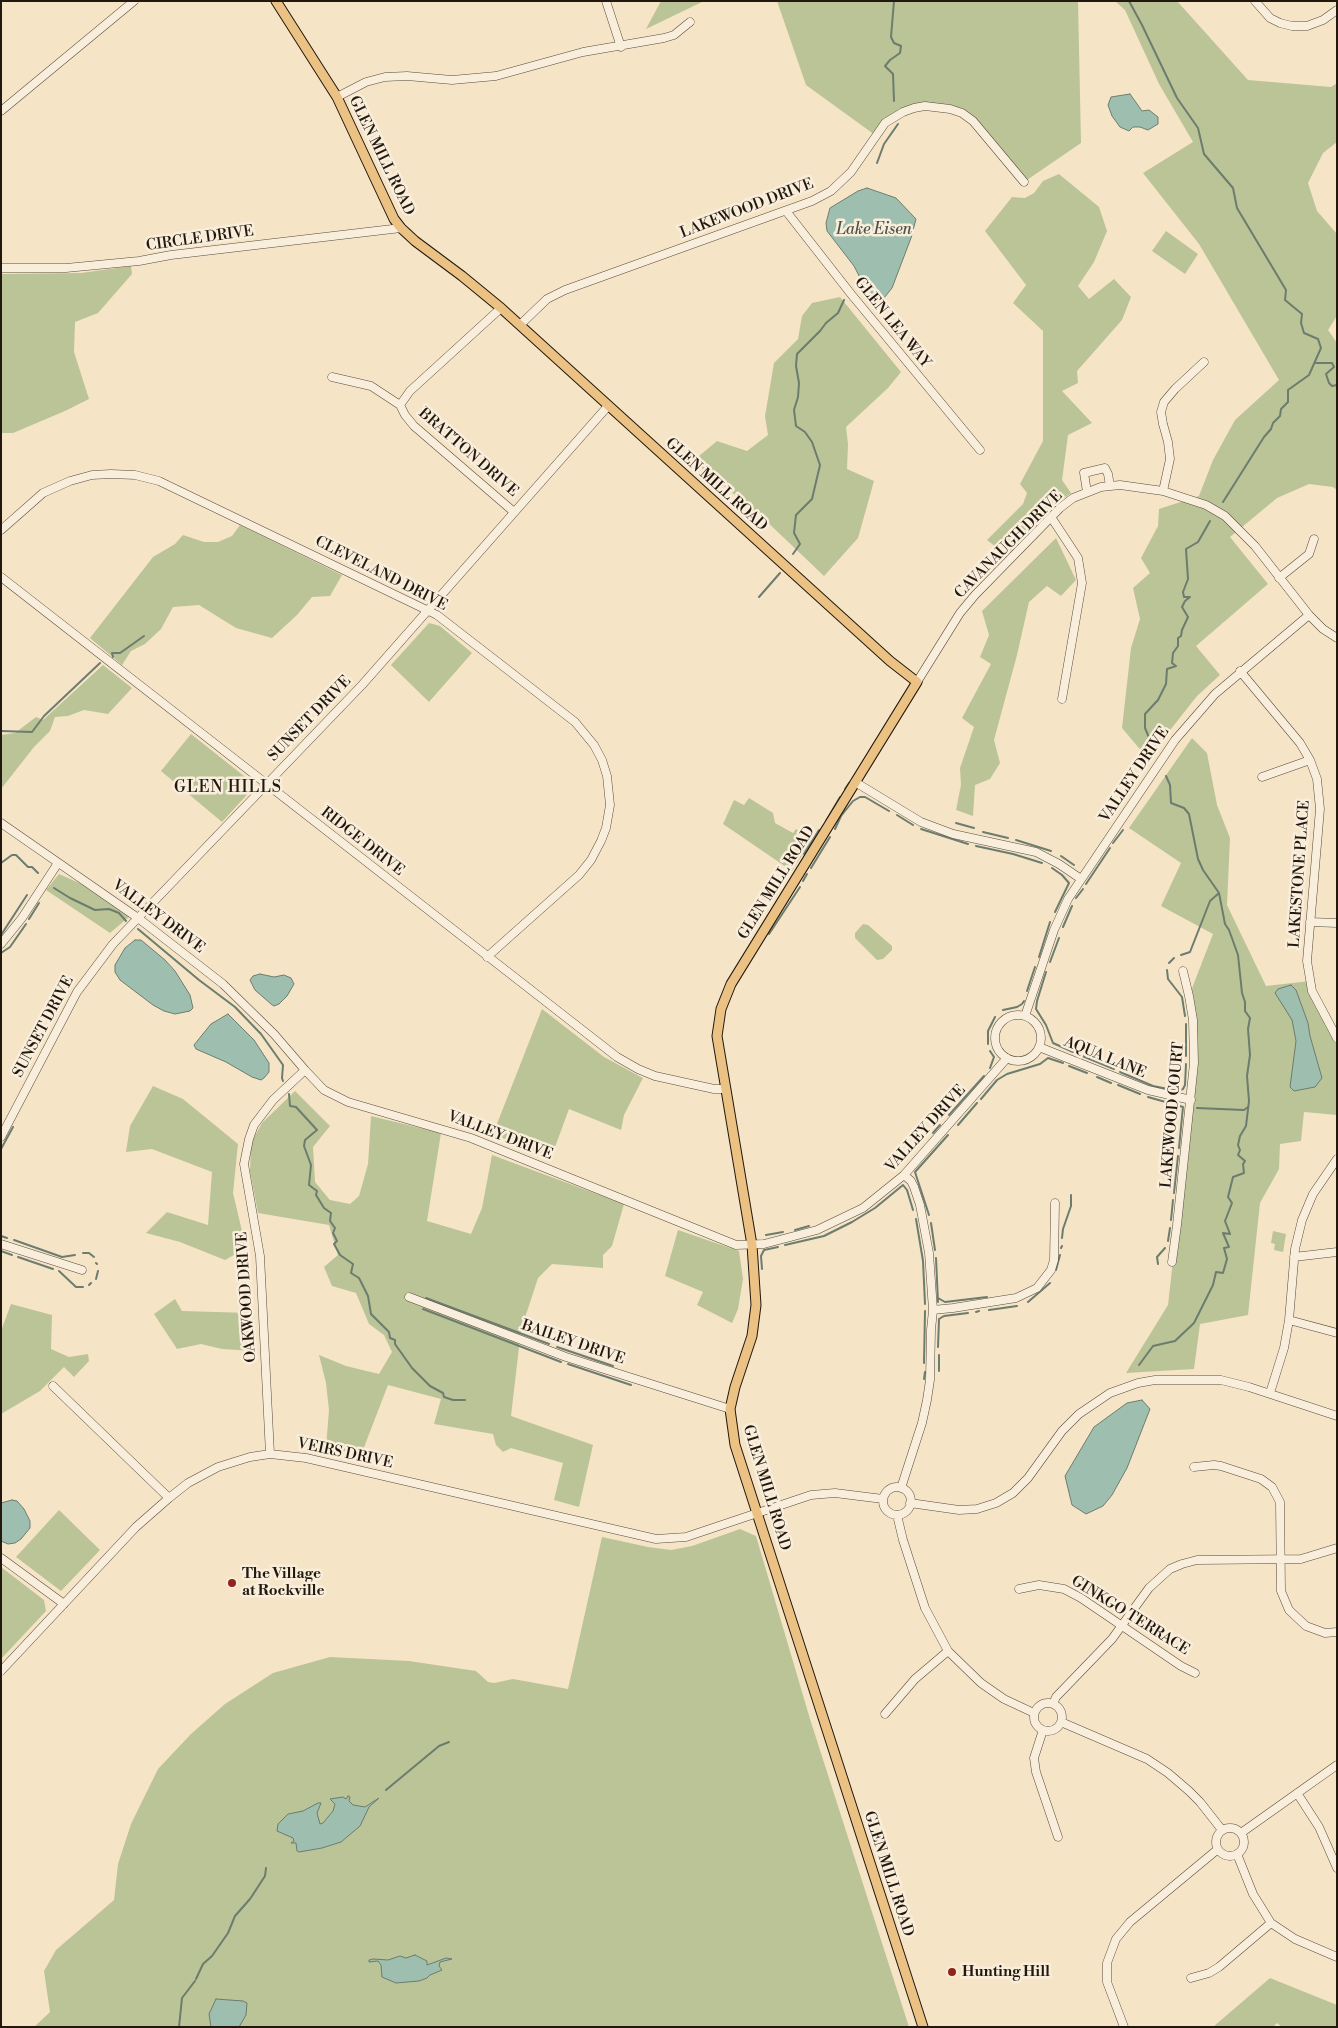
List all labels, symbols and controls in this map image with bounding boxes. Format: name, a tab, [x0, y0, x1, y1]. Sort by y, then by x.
street label: GLEN MILL ROAD	[344, 93, 418, 219]
street label: LAKEWOOD DRIVE	[678, 175, 816, 243]
water label: Lake Eisen	[836, 220, 912, 240]
street label: CIRCLE DRIVE	[145, 223, 255, 255]
street label: GLEN LEA WAY	[850, 274, 934, 372]
street label: BRATTON DRIVE	[414, 405, 522, 501]
street label: GLEN MILL ROAD	[661, 435, 771, 535]
street label: CAVANAUGH DRIVE	[951, 487, 1067, 603]
street label: CLEVELAND DRIVE	[312, 533, 450, 615]
street label: SUNSET DRIVE	[265, 672, 355, 766]
street label: VALLEY DRIVE	[1096, 724, 1174, 826]
district label: GLEN HILLS	[173, 778, 283, 798]
street label: LAKESTONE PLACE	[1286, 799, 1314, 949]
street label: RIDGE DRIVE	[317, 804, 407, 880]
street label: GLEN MILL ROAD	[735, 823, 819, 943]
street label: VALLEY DRIVE	[108, 876, 208, 958]
street label: SUNSET DRIVE	[10, 973, 78, 1081]
street label: AQUA LANE	[1061, 1033, 1149, 1083]
street label: LAKEWOOD COURT	[1158, 1041, 1188, 1189]
street label: VALLEY DRIVE	[882, 1082, 970, 1176]
street label: VALLEY DRIVE	[445, 1108, 555, 1164]
street label: OAKWOOD DRIVE	[233, 1231, 261, 1363]
street label: BAILEY DRIVE	[519, 1317, 627, 1369]
street label: GLEN MILL ROAD	[738, 1423, 794, 1553]
street label: VEIRS DRIVE	[295, 1435, 395, 1473]
place label: The Village at Rockville	[242, 1565, 325, 1600]
street label: GINKGO TERRACE	[1068, 1572, 1192, 1660]
marker: The Village at Rockville	[226, 1577, 238, 1589]
street label: GLEN MILL ROAD	[859, 1809, 917, 1939]
place label: Hunting Hill	[962, 1963, 1050, 1981]
marker: Hunting Hill	[946, 1966, 958, 1978]

